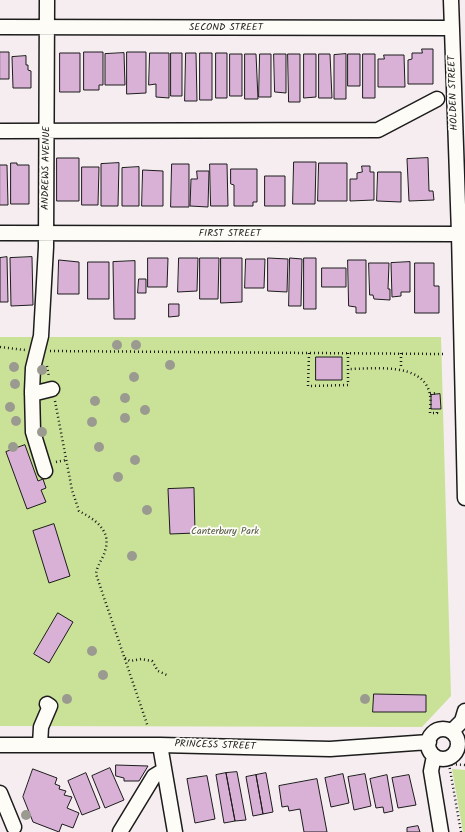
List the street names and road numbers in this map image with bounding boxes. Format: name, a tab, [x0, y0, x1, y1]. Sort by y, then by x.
street label: SECOND STREET	[189, 22, 263, 34]
street label: HOLDEN STREET	[447, 55, 461, 131]
street label: ANDREWS AVENUE	[40, 126, 54, 210]
street label: FIRST STREET	[199, 228, 261, 240]
street label: PRINCESS STREET	[174, 739, 256, 753]

